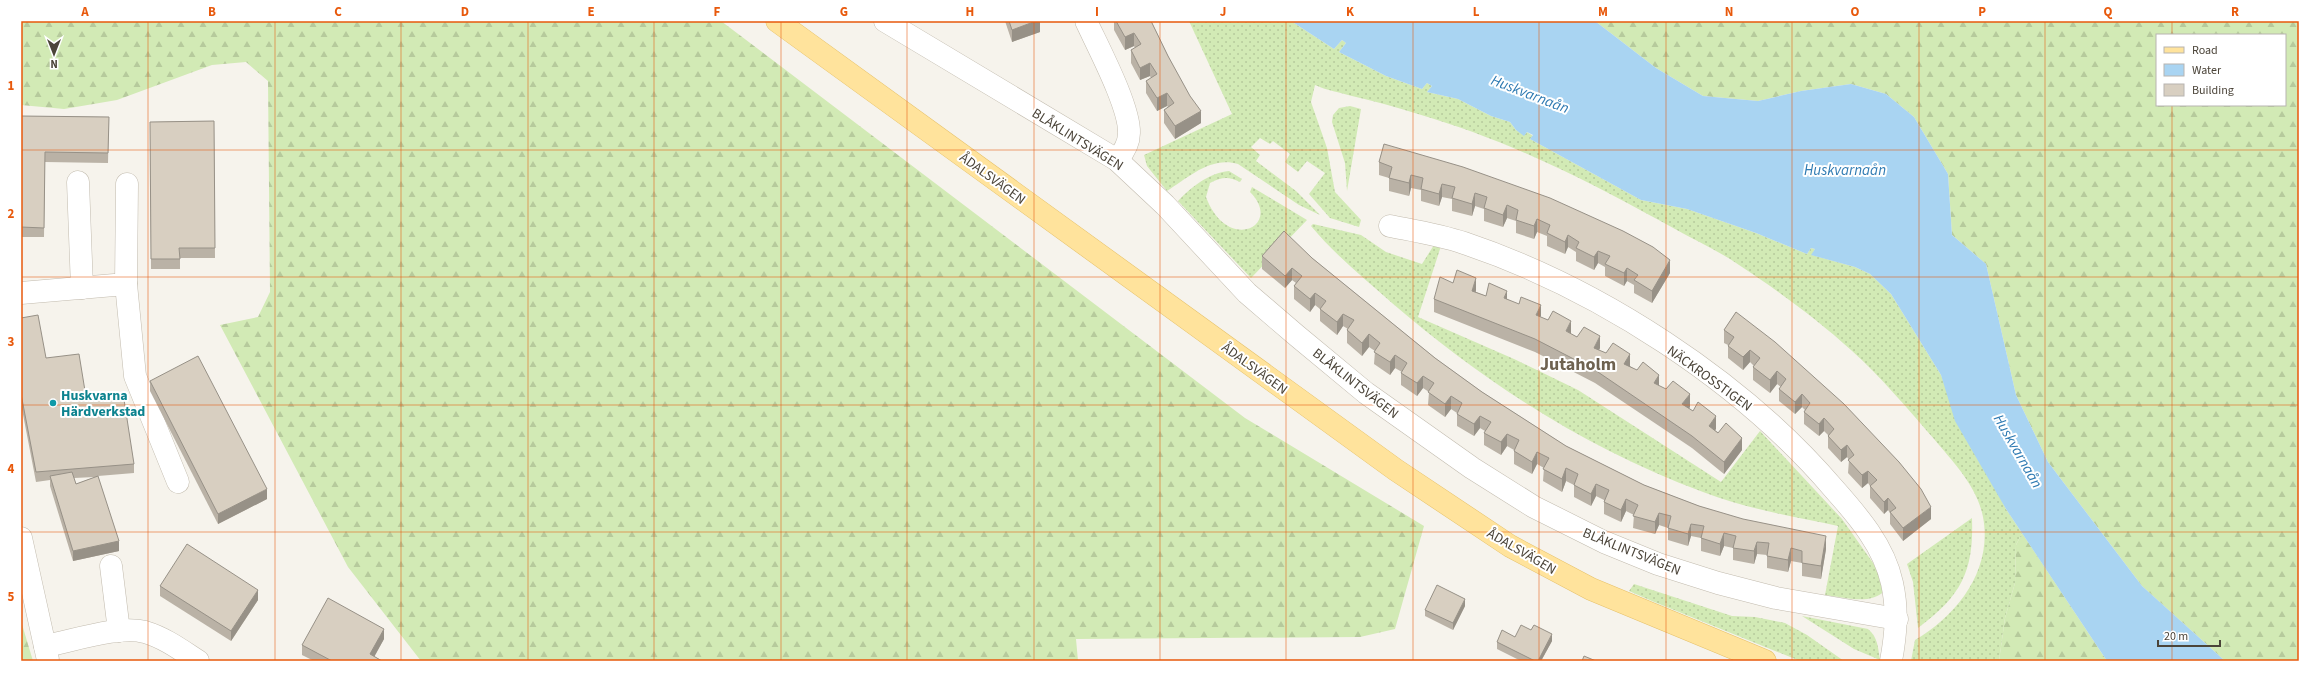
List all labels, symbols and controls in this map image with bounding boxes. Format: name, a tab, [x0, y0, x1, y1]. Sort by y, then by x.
text: A	[80, 3, 89, 21]
text: B	[208, 3, 216, 21]
text: C	[334, 3, 342, 21]
text: D	[461, 3, 469, 21]
text: E	[587, 3, 595, 21]
text: F	[714, 3, 721, 21]
text: G	[840, 3, 848, 21]
text: H	[966, 3, 974, 21]
text: I	[1095, 3, 1099, 21]
text: J	[1220, 3, 1226, 21]
text: K	[1346, 3, 1355, 21]
text: L	[1473, 3, 1480, 21]
text: M	[1598, 3, 1608, 21]
text: N	[1725, 3, 1733, 21]
text: O	[1851, 3, 1860, 21]
text: P	[1978, 3, 1986, 21]
text: Q	[2104, 3, 2113, 21]
text: R	[2231, 3, 2239, 21]
north arrow	[34, 34, 74, 74]
legend	[2156, 34, 2286, 106]
text: Road	[2192, 42, 2218, 59]
text: N	[50, 56, 58, 71]
text: Water	[2192, 62, 2222, 79]
water label: Huskvarnaån	[1488, 70, 1572, 119]
text: 1	[8, 77, 15, 95]
text: Building	[2192, 82, 2234, 99]
street label: BLÅKLINTSVÄGEN	[1028, 104, 1127, 176]
street label: ÅDALSVÄGEN	[955, 148, 1030, 210]
water label: Huskvarnaån	[1804, 160, 1886, 181]
text: 2	[8, 205, 15, 223]
text: 3	[8, 333, 15, 351]
street label: ÅDALSVÄGEN	[1217, 338, 1292, 400]
street label: NÄCKROSSTIGEN	[1663, 341, 1756, 416]
street label: BLÅKLINTSVÄGEN	[1308, 344, 1403, 424]
district label: Jutaholm	[1540, 352, 1616, 377]
place label: Huskvarna Härdverkstad	[61, 386, 145, 422]
marker: Huskvarna Härdverkstad	[48, 398, 58, 408]
water label: Huskvarnaån	[1988, 410, 2047, 492]
text: 4	[8, 460, 15, 478]
street label: BLÅKLINTSVÄGEN	[1580, 523, 1684, 581]
street label: ÅDALSVÄGEN	[1483, 524, 1560, 580]
text: 5	[8, 588, 15, 606]
scale bar	[2158, 622, 2220, 648]
text: 20 m	[2164, 628, 2188, 645]

